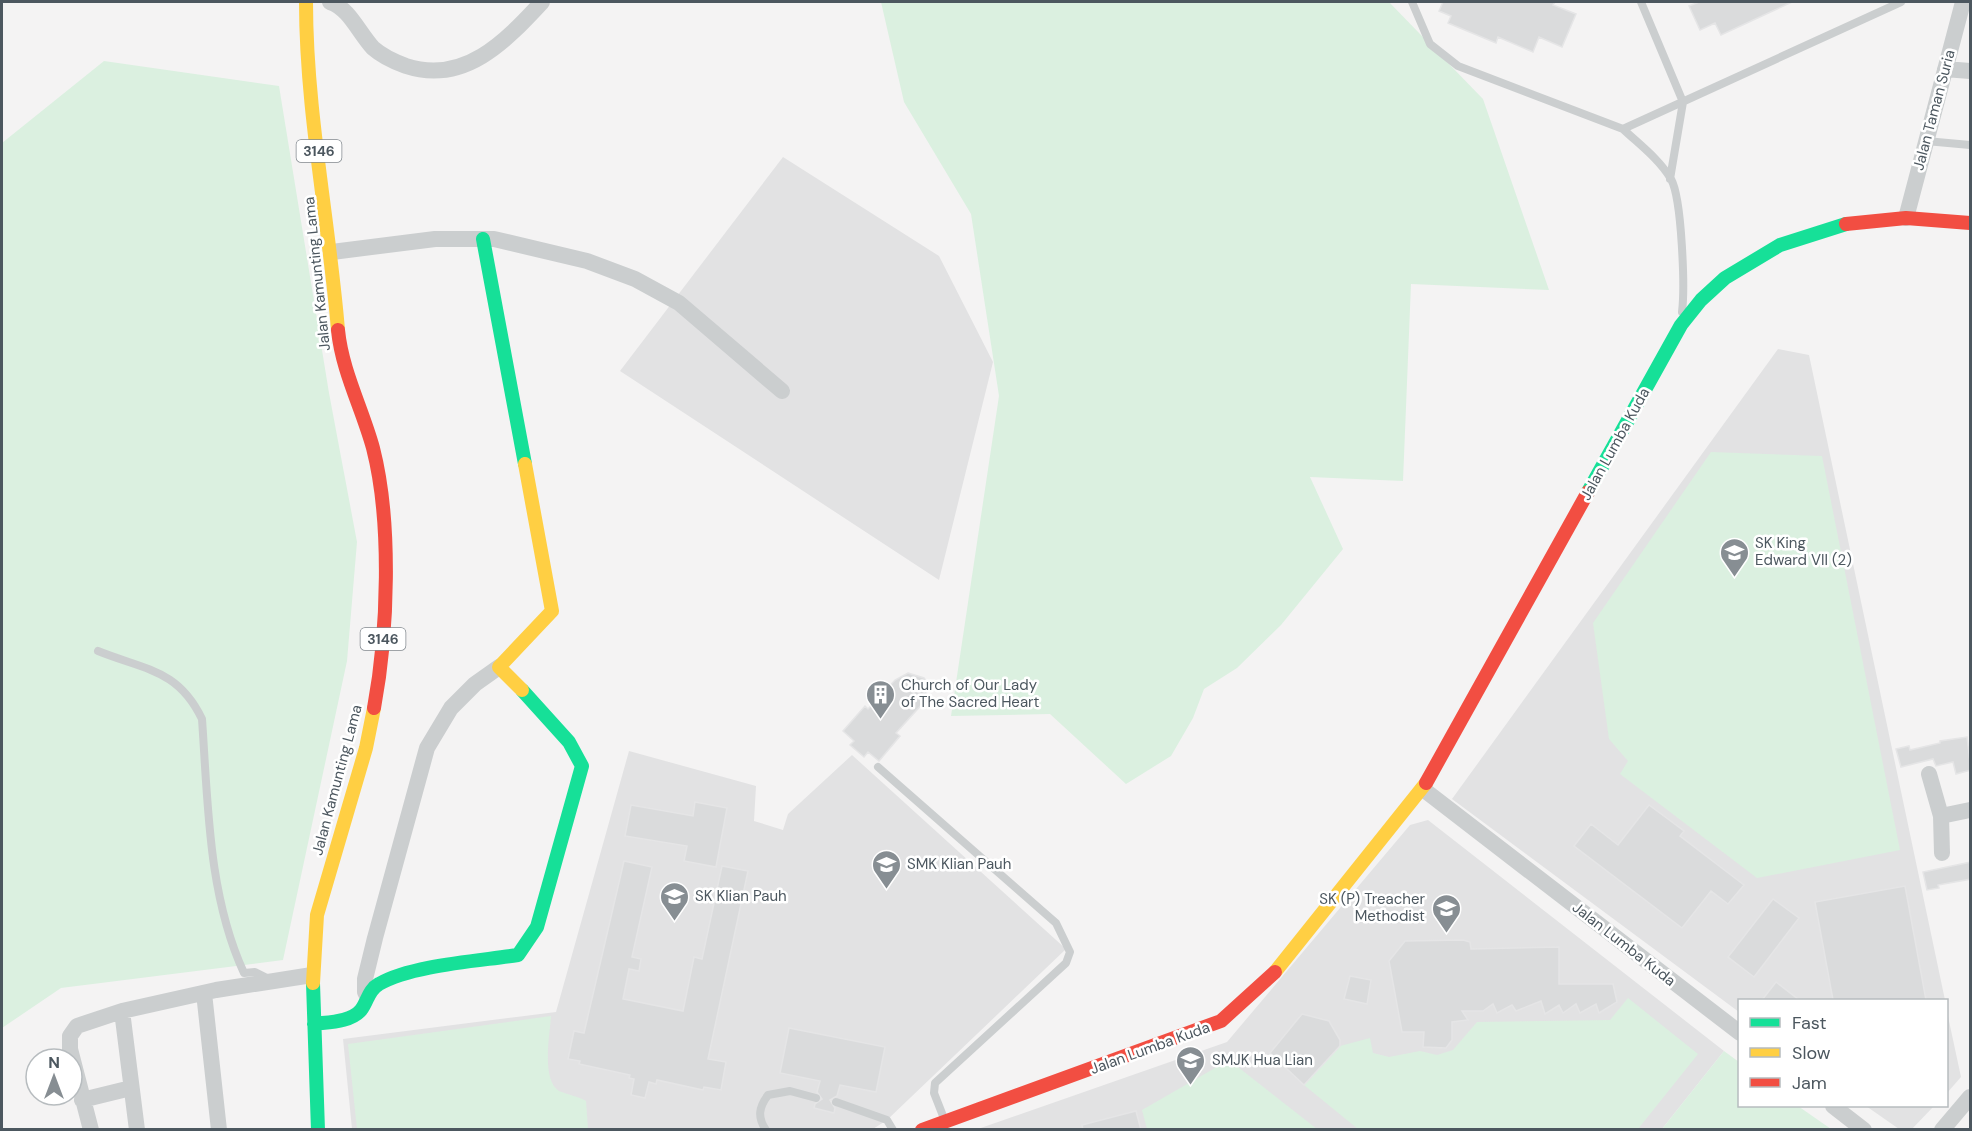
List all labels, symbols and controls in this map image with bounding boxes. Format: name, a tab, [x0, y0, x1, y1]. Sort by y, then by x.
street label: Jalan Taman Suria	[1908, 48, 1960, 172]
road number: 3146	[296, 140, 342, 162]
street label: Jalan Kamunting Lama	[299, 196, 335, 352]
street label: Jalan Lumba Kuda	[1576, 384, 1654, 504]
place label: SK King Edward VII (2)	[1755, 533, 1852, 570]
school or university icon: SK King Edward VII (2)	[1718, 536, 1750, 578]
road number: 3146	[360, 628, 406, 650]
place label: Church of Our Lady of The Sacred Heart	[901, 675, 1040, 712]
building icon: Church of Our Lady of The Sacred Heart	[864, 678, 896, 720]
street label: Jalan Kamunting Lama	[307, 703, 367, 857]
school or university icon: SMK Klian Pauh	[870, 848, 902, 890]
place label: SMK Klian Pauh	[907, 854, 1011, 874]
school or university icon: SK Klian Pauh	[658, 880, 690, 922]
place label: SK Klian Pauh	[695, 886, 787, 906]
place label: SK (P) Treacher Methodist	[1319, 889, 1425, 926]
school or university icon: SK (P) Treacher Methodist	[1430, 892, 1462, 934]
street label: Jalan Lumba Kuda	[1568, 897, 1680, 991]
legend	[1738, 999, 1948, 1107]
text: Fast	[1792, 1011, 1827, 1035]
street label: Jalan Lumba Kuda	[1087, 1017, 1213, 1079]
text: Slow	[1792, 1041, 1831, 1065]
school or university icon: SMJK Hua Lian	[1175, 1044, 1207, 1086]
north arrow	[24, 1047, 84, 1107]
place label: SMJK Hua Lian	[1212, 1050, 1313, 1070]
text: N	[48, 1052, 60, 1073]
text: Jam	[1792, 1071, 1827, 1095]

